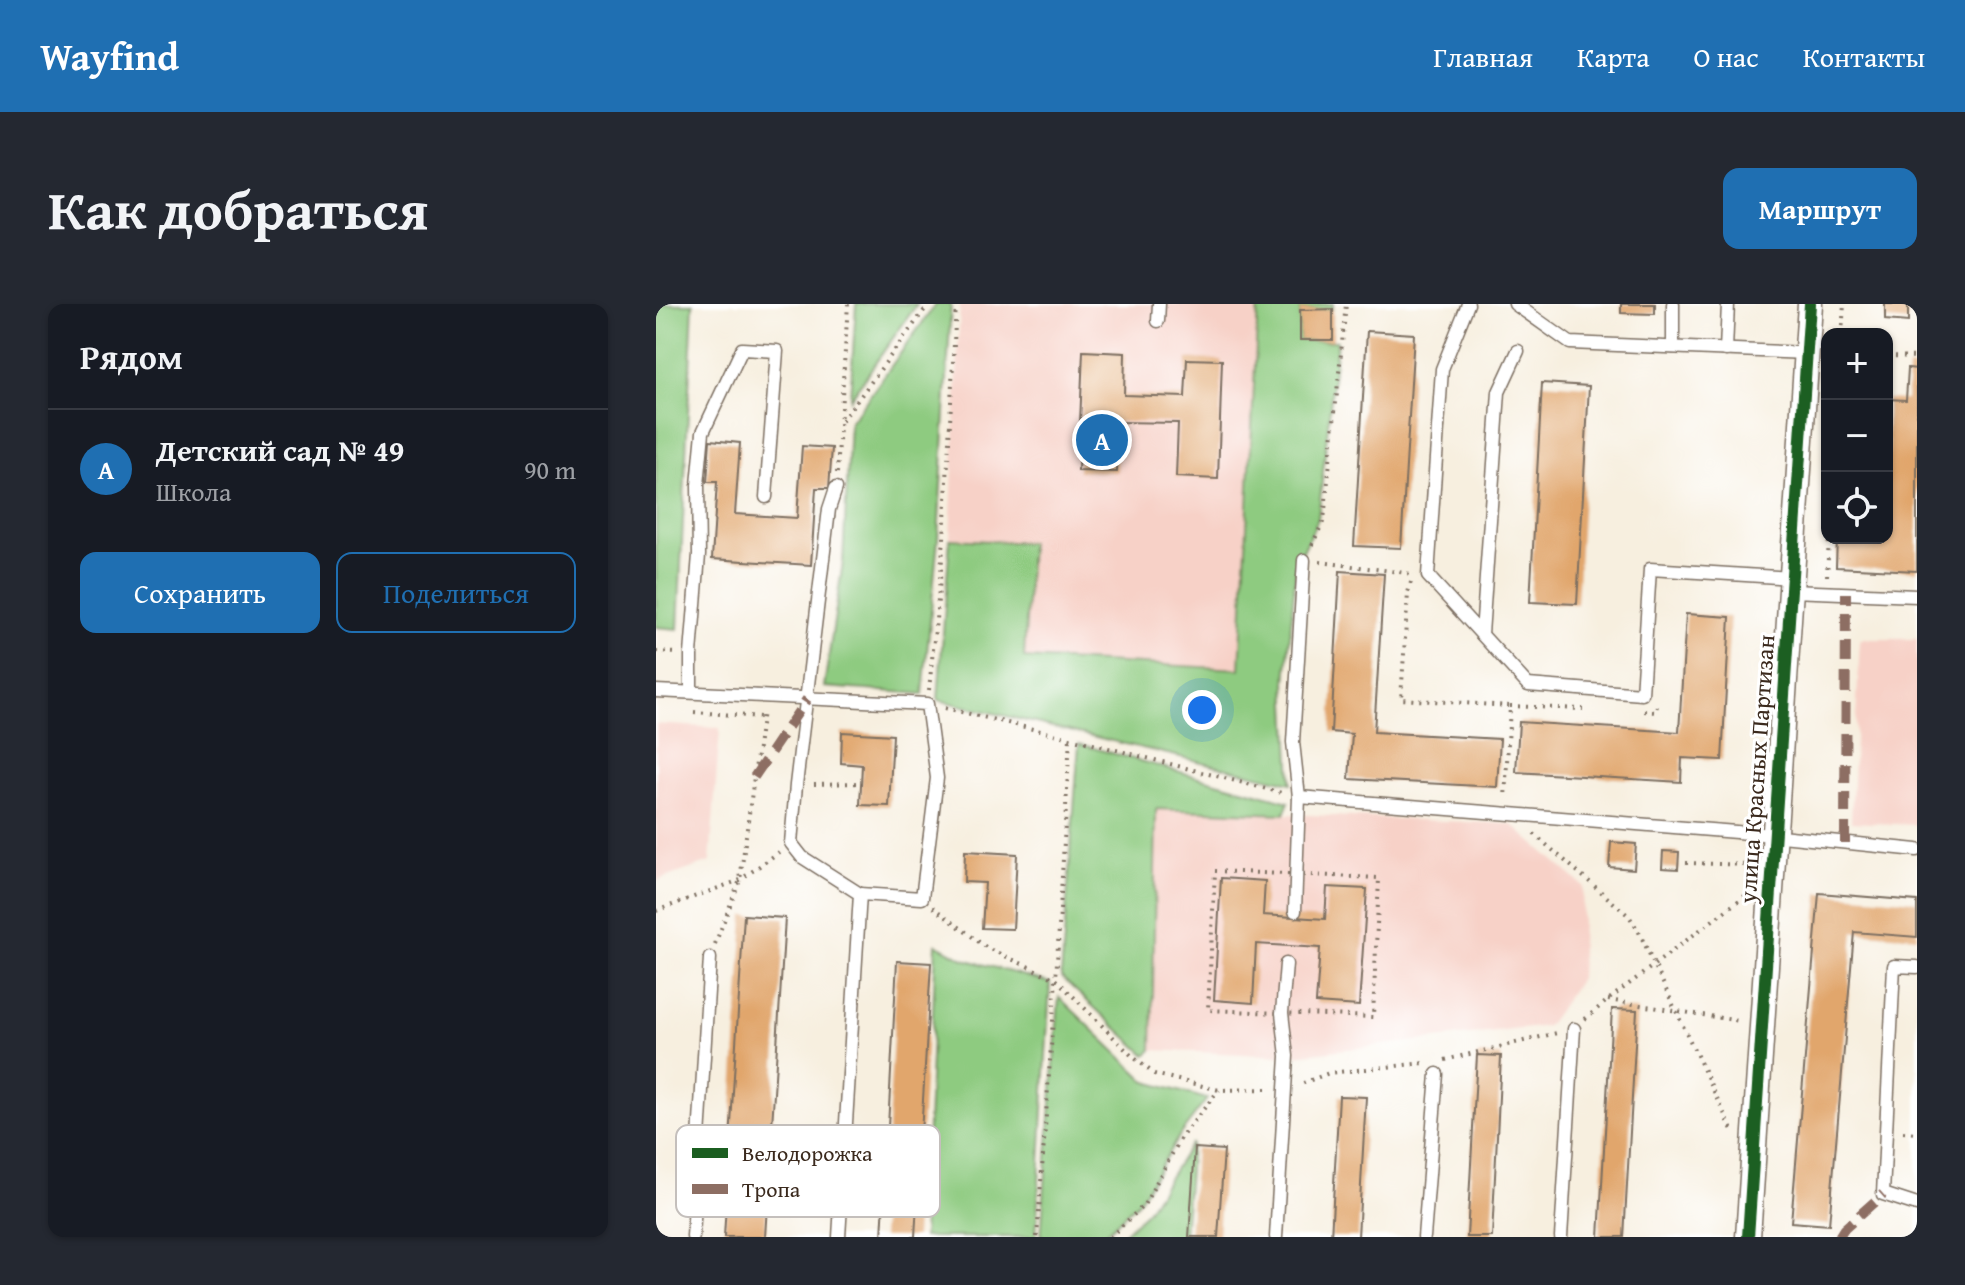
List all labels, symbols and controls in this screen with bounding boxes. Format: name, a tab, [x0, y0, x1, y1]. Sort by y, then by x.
text: Wayfind	[40, 28, 179, 84]
text: Главная	[1433, 36, 1533, 77]
text: Карта	[1577, 36, 1649, 77]
text: О нас	[1693, 36, 1759, 77]
text: Контакты	[1803, 36, 1925, 77]
text: Как добраться	[48, 167, 428, 250]
button: Маршрут	[1723, 168, 1917, 249]
map controls	[1821, 328, 1893, 544]
button: +	[1821, 328, 1893, 400]
text: Рядом	[80, 332, 183, 381]
button: −	[1821, 400, 1893, 472]
pin: A	[1076, 410, 1128, 470]
text: Детский сад № 49	[156, 428, 404, 472]
text: A	[98, 450, 114, 489]
text: 90 m	[524, 450, 576, 489]
text: Школа	[156, 472, 231, 511]
button: locate	[1821, 472, 1893, 544]
button: Сохранить	[80, 552, 320, 633]
button: Поделиться	[336, 552, 576, 633]
street label: улица Красных Партизан	[1730, 633, 1783, 906]
your location	[1182, 690, 1222, 730]
legend	[676, 1125, 940, 1217]
text: Велодорожка	[742, 1137, 873, 1169]
text: Тропа	[742, 1173, 801, 1205]

